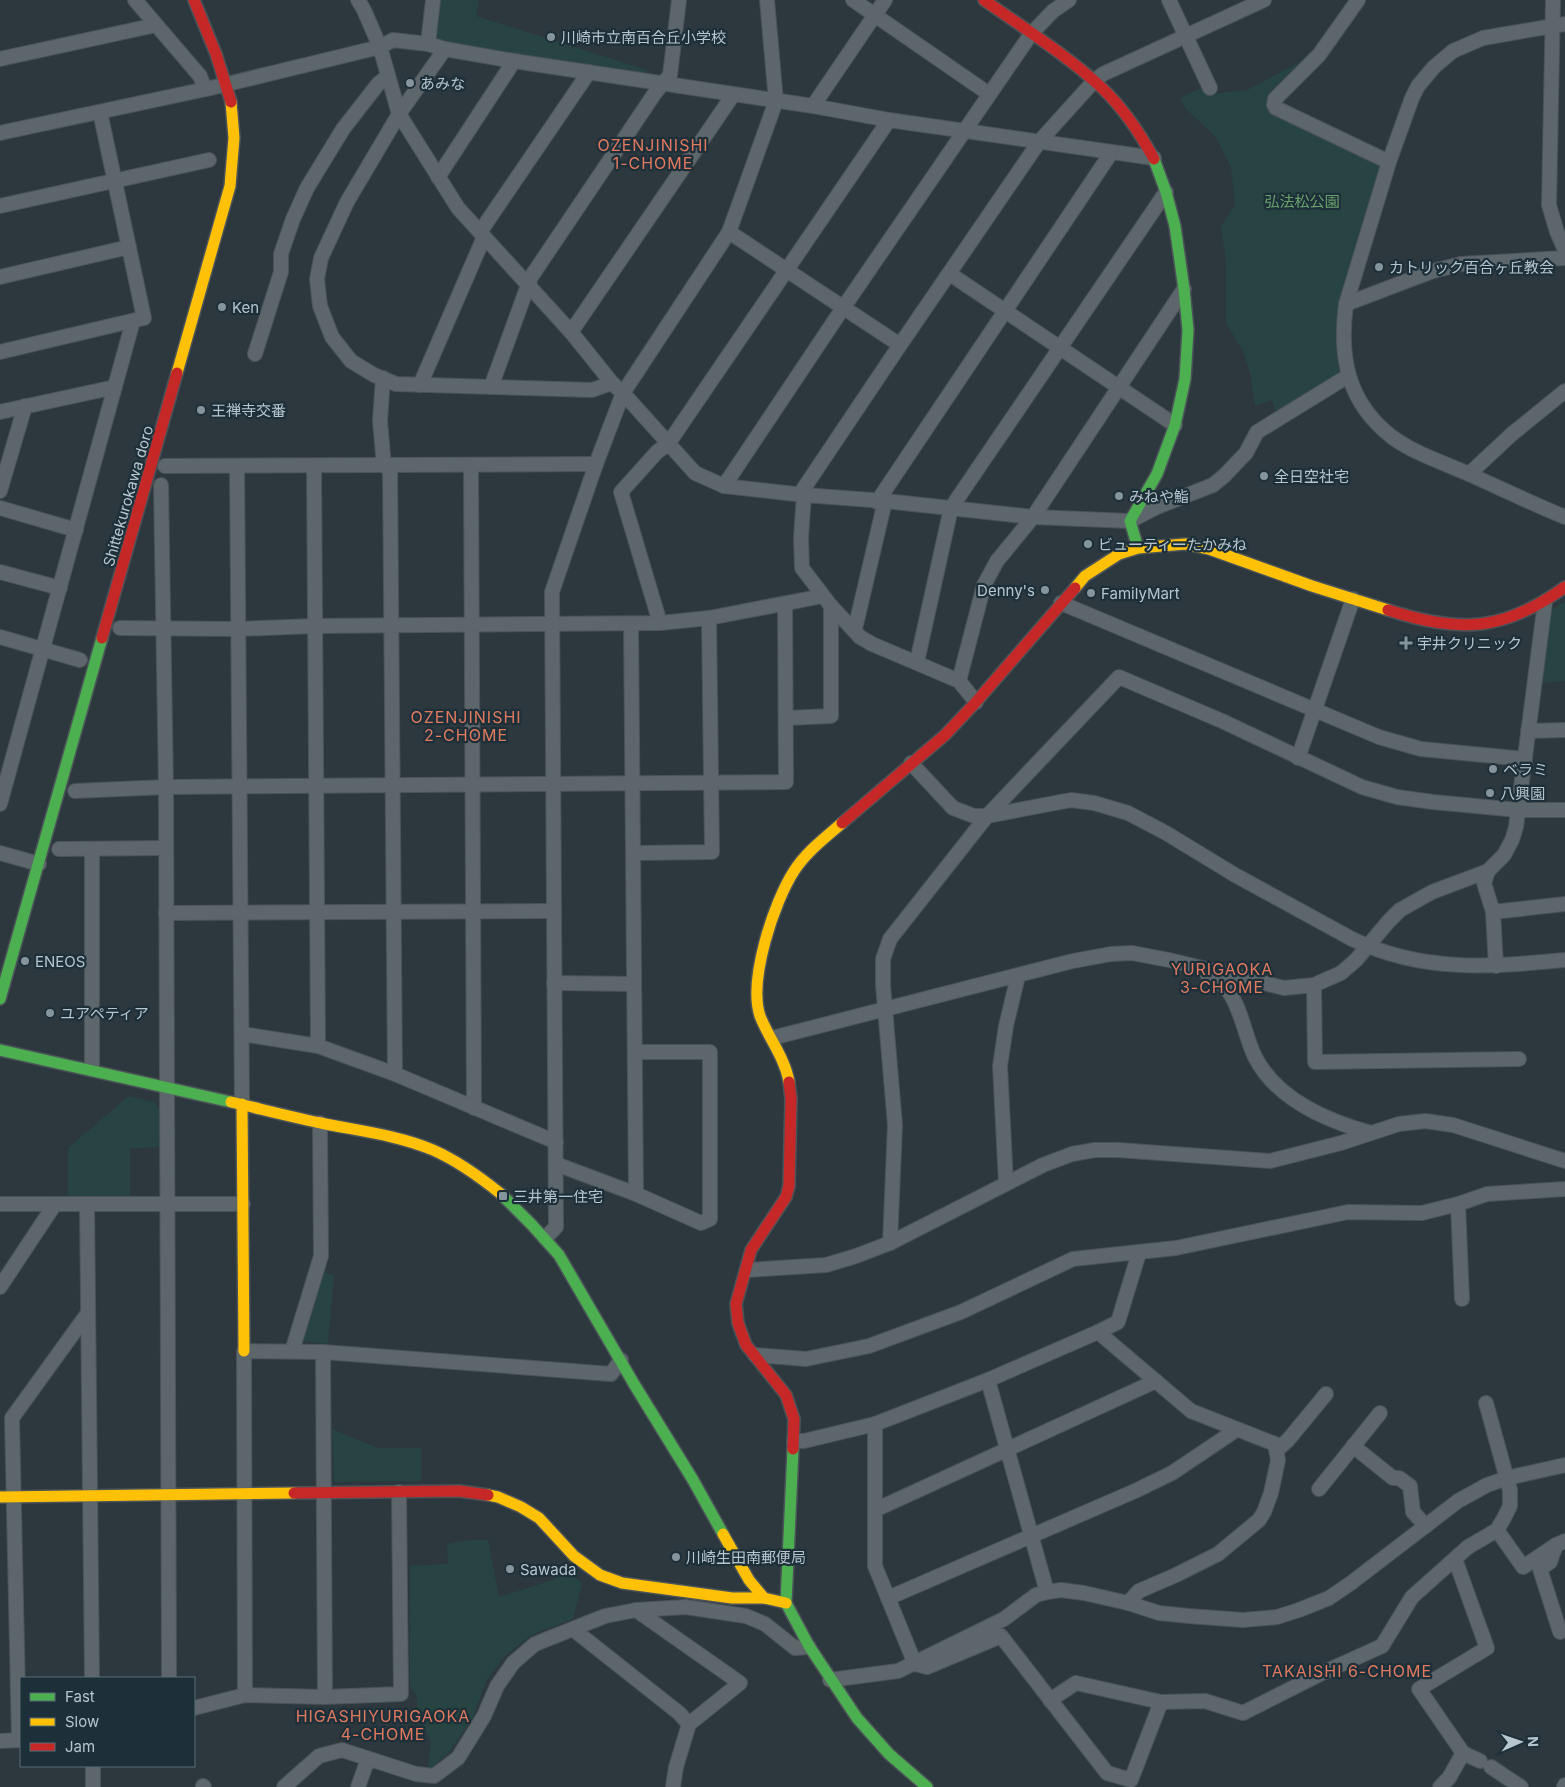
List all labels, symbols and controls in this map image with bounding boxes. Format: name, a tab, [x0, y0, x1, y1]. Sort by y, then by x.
place label: 川崎市立南百合丘小学校	[561, 28, 726, 47]
marker: 川崎市立南百合丘小学校	[545, 31, 557, 43]
place label: あみな	[420, 74, 465, 93]
marker: あみな	[404, 77, 416, 89]
district label: OZENJINISHI 1-CHOME	[597, 135, 709, 173]
park label: 弘法松公園	[1264, 192, 1340, 211]
place label: カトリック百合ヶ丘教会	[1389, 258, 1554, 277]
marker: カトリック百合ヶ丘教会	[1373, 261, 1385, 273]
place label: Ken	[232, 298, 259, 317]
marker: Ken	[216, 301, 228, 313]
place label: 王禅寺交番	[211, 401, 286, 420]
marker: 王禅寺交番	[195, 404, 207, 416]
street label: Shittekurokawa doro	[99, 423, 157, 569]
place label: 全日空社宅	[1274, 467, 1349, 486]
marker: 全日空社宅	[1258, 470, 1270, 482]
place label: みねや鮨	[1129, 487, 1189, 506]
marker: みねや鮨	[1113, 490, 1125, 502]
place label: ビューティーたかみね	[1098, 535, 1247, 554]
marker: ビューティーたかみね	[1082, 538, 1094, 550]
place label: Denny's	[977, 581, 1035, 600]
marker: Denny's	[1039, 584, 1051, 596]
place label: FamilyMart	[1101, 584, 1180, 603]
marker: FamilyMart	[1085, 587, 1097, 599]
place label: 宇井クリニック	[1417, 634, 1522, 653]
marker: 宇井クリニック	[1399, 636, 1413, 650]
district label: OZENJINISHI 2-CHOME	[410, 707, 522, 745]
place label: ベラミ	[1503, 760, 1548, 779]
marker: ベラミ	[1487, 763, 1499, 775]
place label: 八興園	[1500, 784, 1545, 803]
marker: 八興園	[1484, 787, 1496, 799]
place label: ENEOS	[35, 952, 85, 971]
marker: ENEOS	[19, 955, 31, 967]
district label: YURIGAOKA 3-CHOME	[1171, 959, 1273, 997]
place label: ユアペティア	[60, 1004, 149, 1023]
marker: ユアペティア	[44, 1007, 56, 1019]
place label: 三井第一住宅	[513, 1187, 603, 1206]
marker: 三井第一住宅	[497, 1190, 509, 1202]
place label: 川崎生田南郵便局	[686, 1548, 806, 1567]
marker: 川崎生田南郵便局	[670, 1551, 682, 1563]
place label: Sawada	[520, 1560, 576, 1579]
marker: Sawada	[504, 1563, 516, 1575]
district label: TAKAISHI 6-CHOME	[1262, 1661, 1432, 1681]
legend	[20, 1677, 195, 1767]
text: Fast	[65, 1687, 95, 1706]
district label: HIGASHIYURIGAOKA 4-CHOME	[296, 1706, 470, 1744]
text: Slow	[65, 1712, 99, 1731]
north arrow	[1495, 1717, 1545, 1767]
text: N	[1525, 1736, 1542, 1747]
text: Jam	[65, 1737, 95, 1756]

